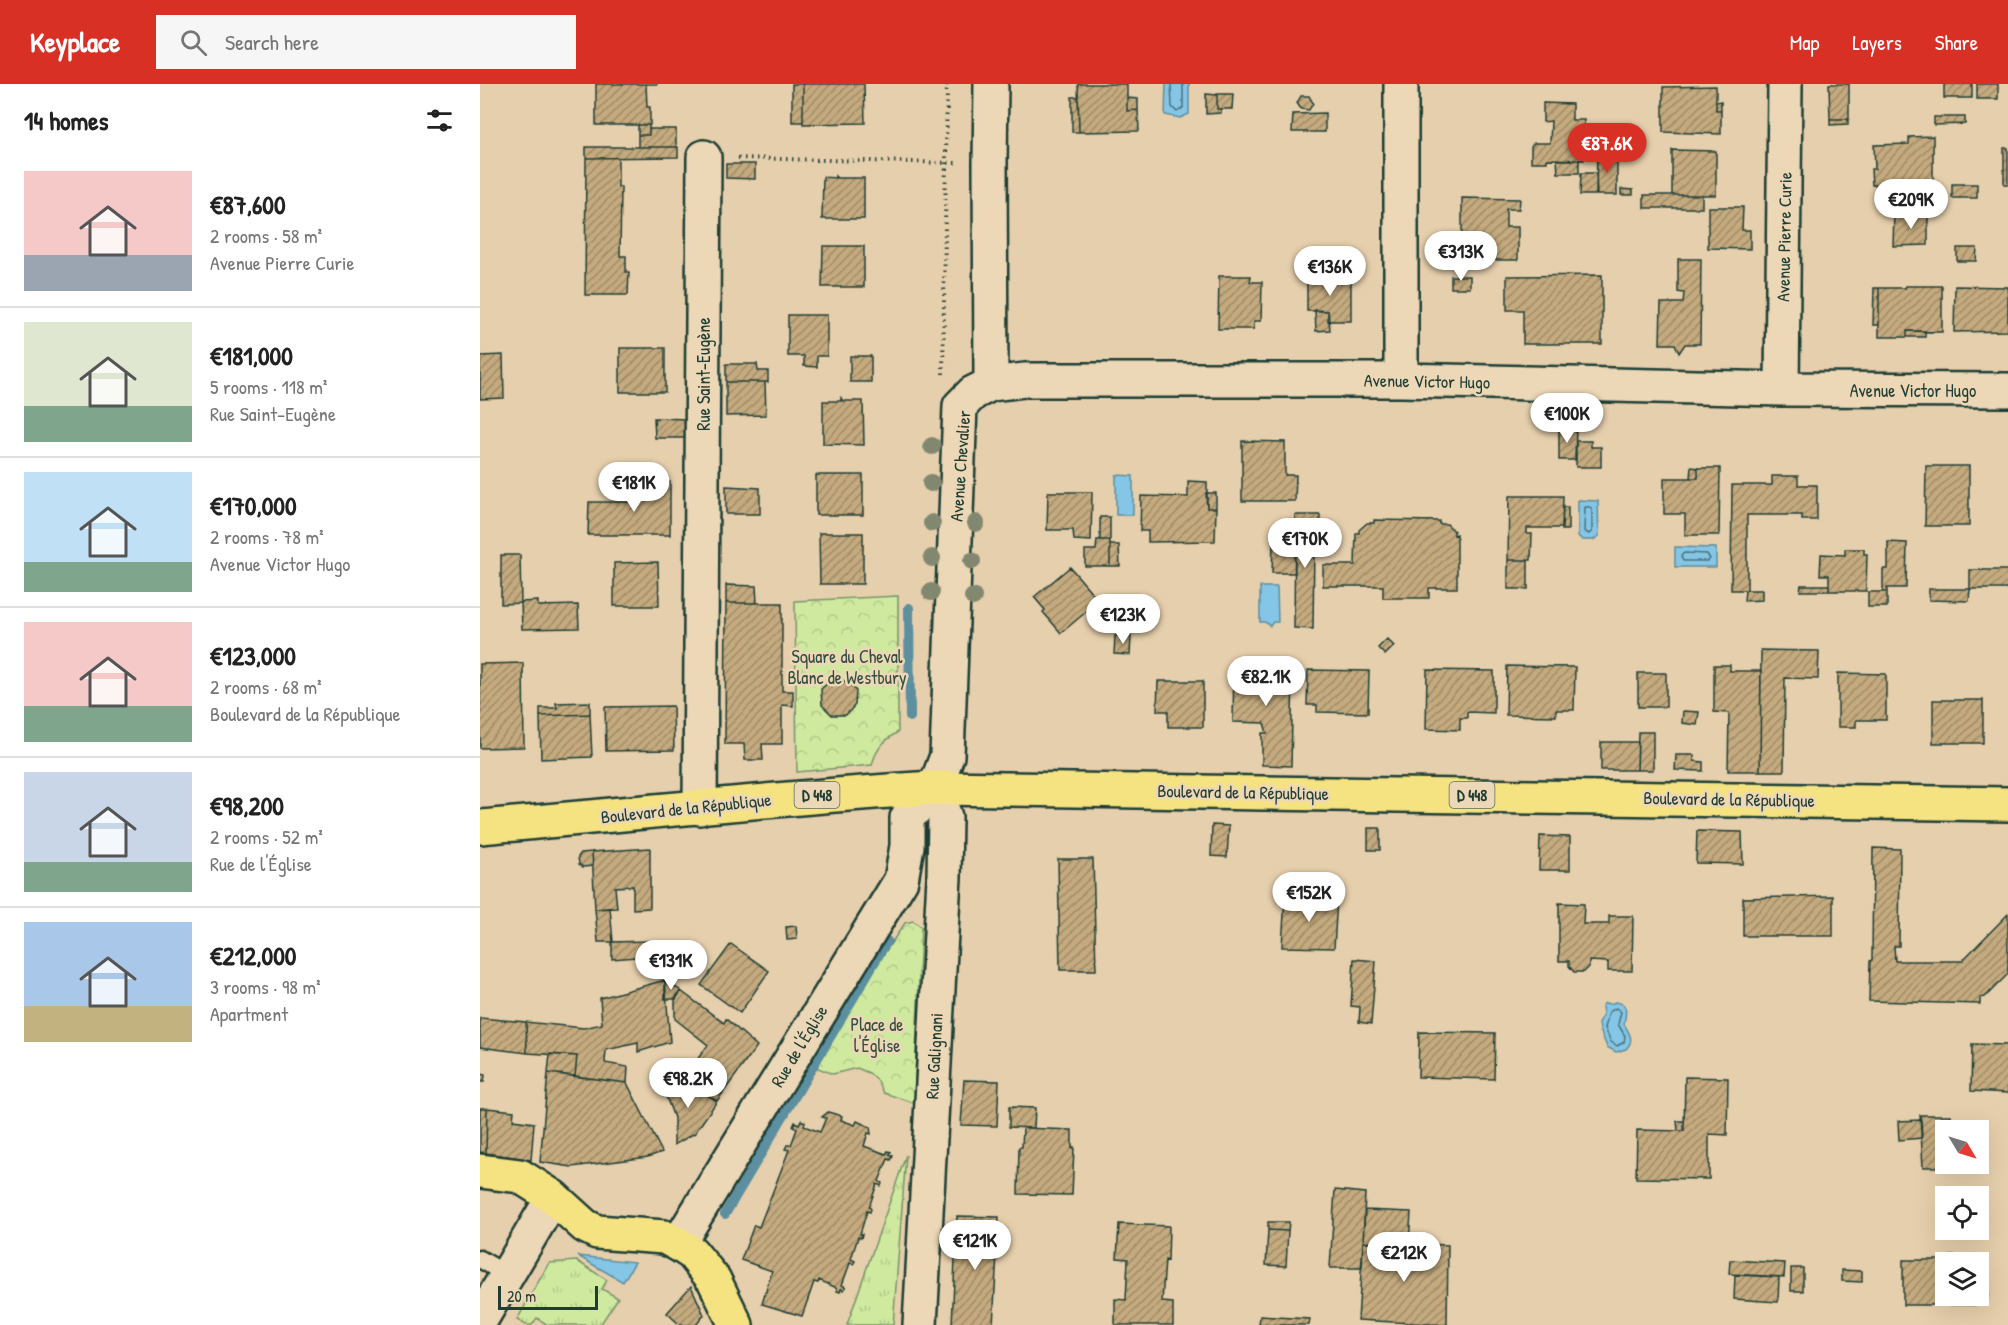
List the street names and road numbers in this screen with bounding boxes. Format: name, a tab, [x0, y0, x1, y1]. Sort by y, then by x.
street label: Avenue Pierre Curie	[1770, 172, 1798, 302]
street label: Rue Saint-Eugène	[691, 317, 716, 431]
street label: Avenue Victor Hugo	[1364, 367, 1490, 395]
street label: Avenue Victor Hugo	[1850, 378, 1976, 403]
street label: Avenue Chevalier	[944, 409, 976, 523]
street label: Boulevard de la République	[1157, 778, 1329, 806]
road number: D 448	[794, 782, 840, 808]
road number: D 448	[1450, 782, 1494, 808]
street label: Boulevard de la République	[1643, 785, 1815, 813]
street label: Boulevard de la République	[599, 787, 773, 829]
street label: Rue de l'Église	[765, 1000, 833, 1092]
street label: Rue Galignani	[919, 1012, 949, 1100]

